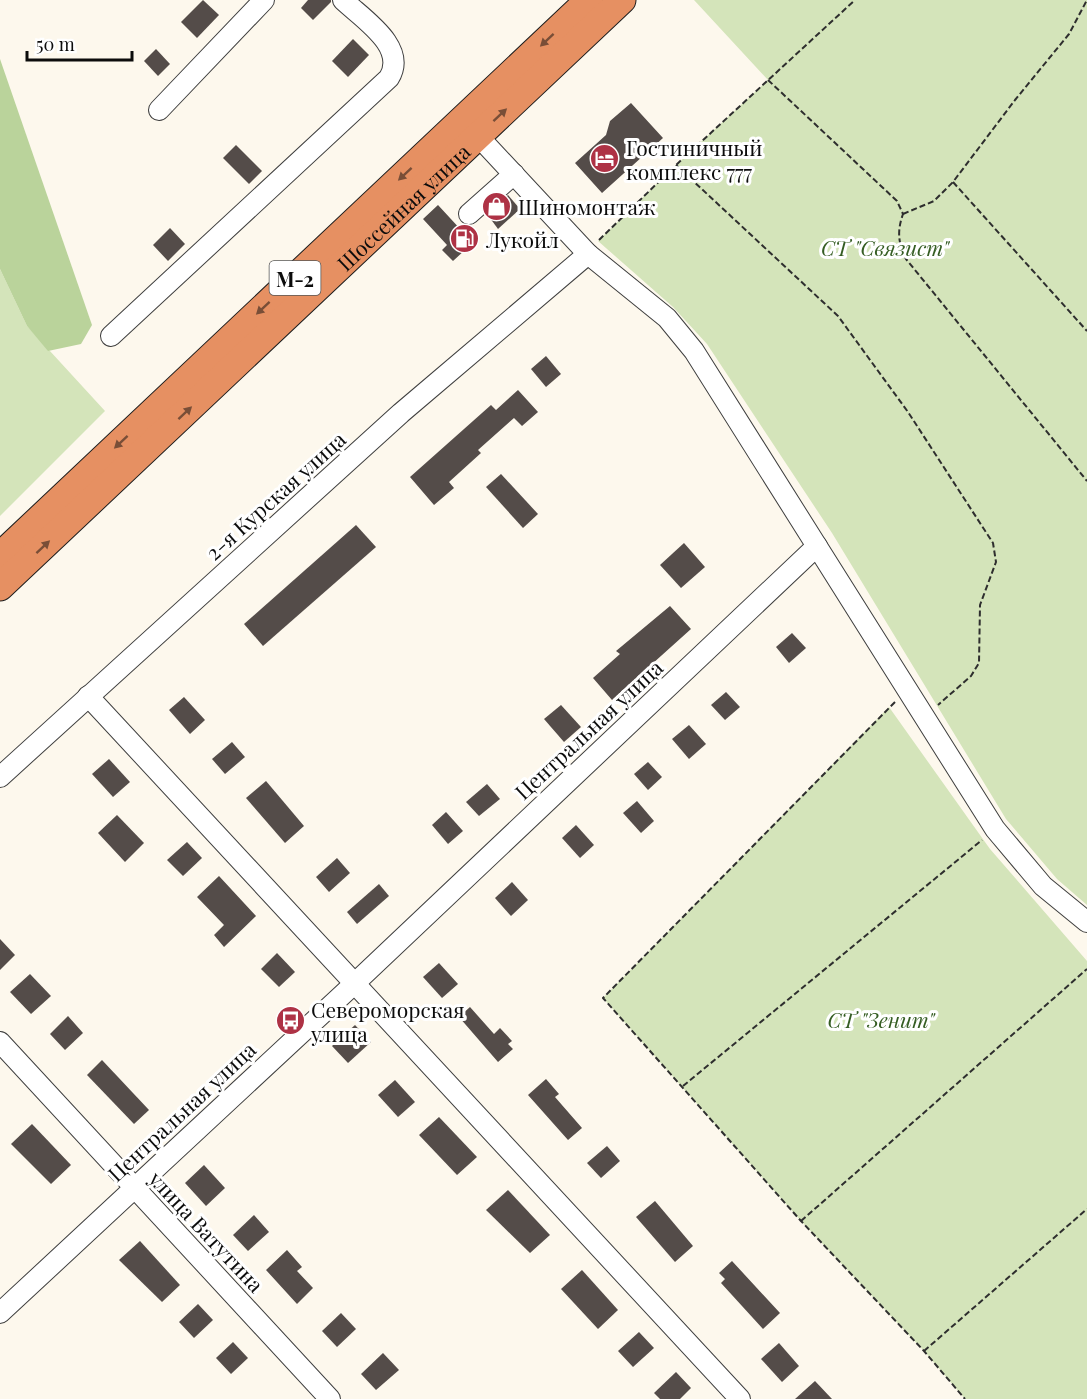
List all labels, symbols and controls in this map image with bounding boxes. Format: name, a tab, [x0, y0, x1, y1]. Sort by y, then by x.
scale bar	[27, 24, 132, 62]
text: 50 m	[36, 32, 75, 56]
one-way arrow	[539, 33, 554, 47]
one-way arrow	[493, 108, 508, 122]
place label: Гостиничный комплекс 777	[626, 133, 762, 185]
street label: Шоссейная улица	[330, 137, 476, 276]
hotel icon: Гостиничный комплекс 777	[589, 143, 621, 175]
one-way arrow	[399, 167, 413, 181]
shop icon: Шиномонтаж	[481, 190, 513, 222]
place label: Шиномонтаж	[518, 192, 656, 220]
fuel station icon: Лукойл	[449, 223, 481, 255]
place label: Лукойл	[485, 225, 559, 253]
park label: СТ "Связист"	[821, 233, 951, 261]
road number: М-2	[270, 261, 320, 295]
one-way arrow	[256, 301, 271, 315]
one-way arrow	[177, 406, 192, 420]
street label: 2-я Курская улица	[199, 424, 351, 565]
one-way arrow	[114, 435, 129, 449]
one-way arrow	[35, 540, 49, 554]
street label: Центральная улица	[508, 653, 668, 805]
place label: Североморская улица	[310, 995, 464, 1047]
bus stop icon: Североморская улица	[274, 1005, 306, 1037]
park label: СТ "Зенит"	[827, 1005, 936, 1033]
street label: Центральная улица	[101, 1035, 261, 1187]
street label: улица Ватутина	[143, 1164, 271, 1298]

